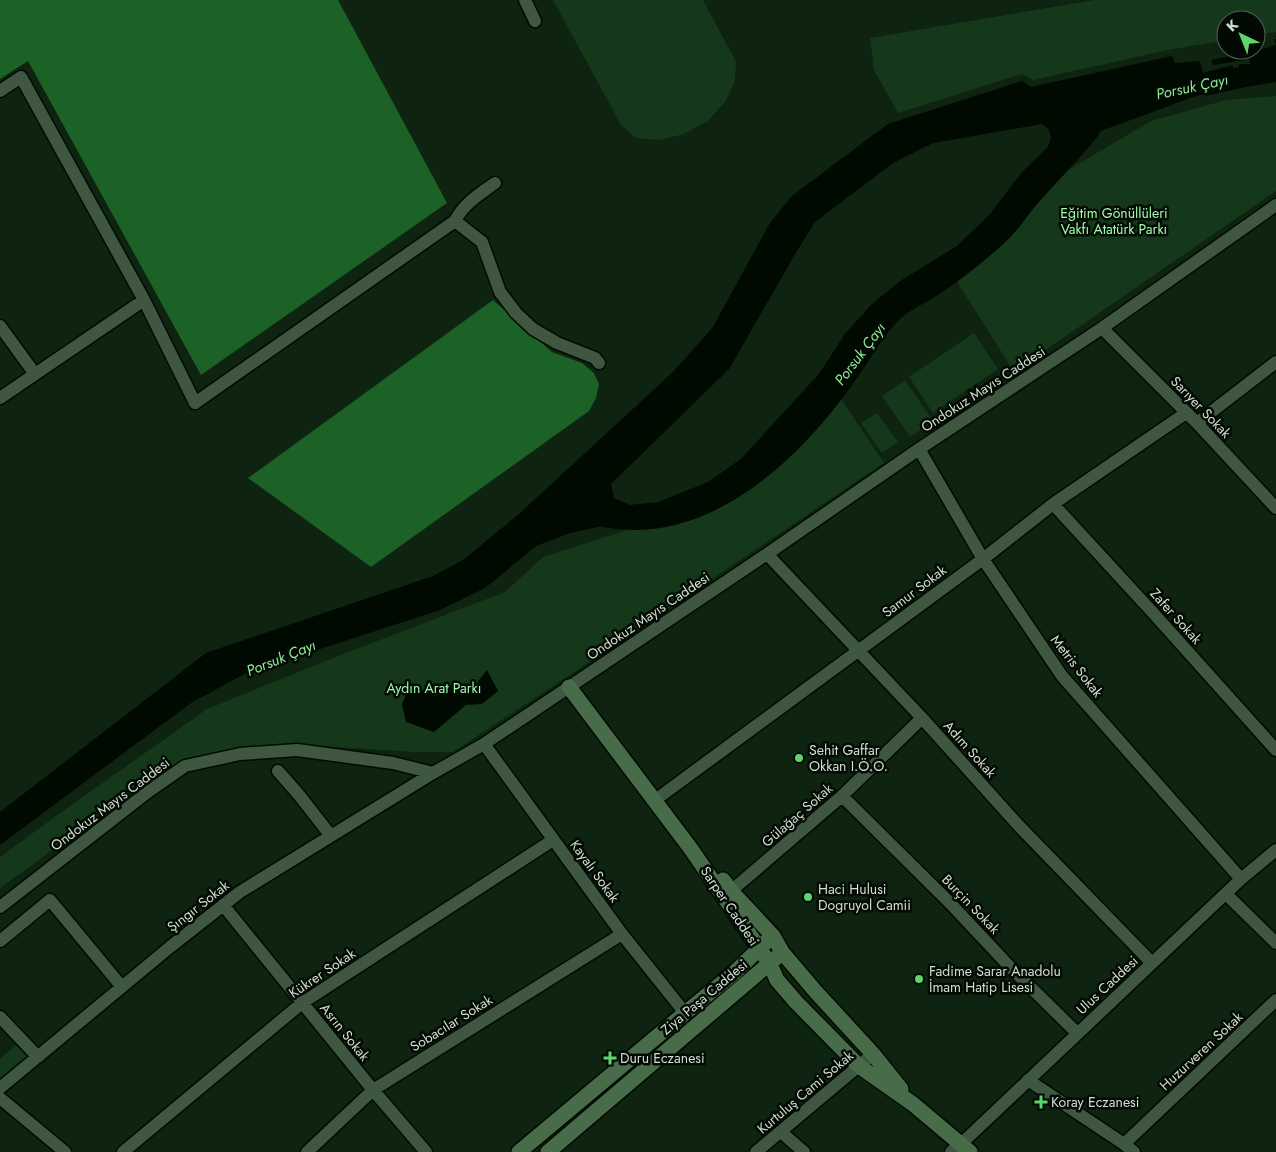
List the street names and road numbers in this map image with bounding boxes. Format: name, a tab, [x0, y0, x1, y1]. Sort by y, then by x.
street label: Ondokuz Mayıs Caddesi	[917, 341, 1049, 437]
street label: Sarıyer Sokak	[1166, 371, 1236, 443]
street label: Samur Sokak	[878, 560, 951, 622]
street label: Ondokuz Mayıs Caddesi	[583, 567, 713, 665]
street label: Zafer Sokak	[1145, 584, 1207, 649]
street label: Metris Sokak	[1046, 630, 1108, 702]
street label: Adım Sokak	[939, 716, 1002, 782]
street label: Ondokuz Mayıs Caddesi	[46, 753, 174, 855]
street label: Gülağaç Sokak	[757, 778, 837, 851]
street label: Kayalı Sokak	[565, 836, 625, 907]
street label: Sarper Caddesi	[696, 862, 764, 950]
street label: Burçin Sokak	[937, 870, 1005, 939]
street label: Şıngır Sokak	[163, 875, 234, 937]
street label: Kükrer Sokak	[285, 943, 360, 1003]
street label: Ulus Caddesi	[1072, 951, 1142, 1019]
street label: Ziya Paşa Caddesi	[656, 955, 752, 1039]
street label: Sobacılar Sokak	[406, 989, 497, 1056]
street label: Asrın Sokak	[315, 999, 375, 1066]
street label: Huzurveren Sokak	[1155, 1007, 1248, 1095]
street label: Kurtuluş Cami Sokak	[753, 1045, 858, 1138]

